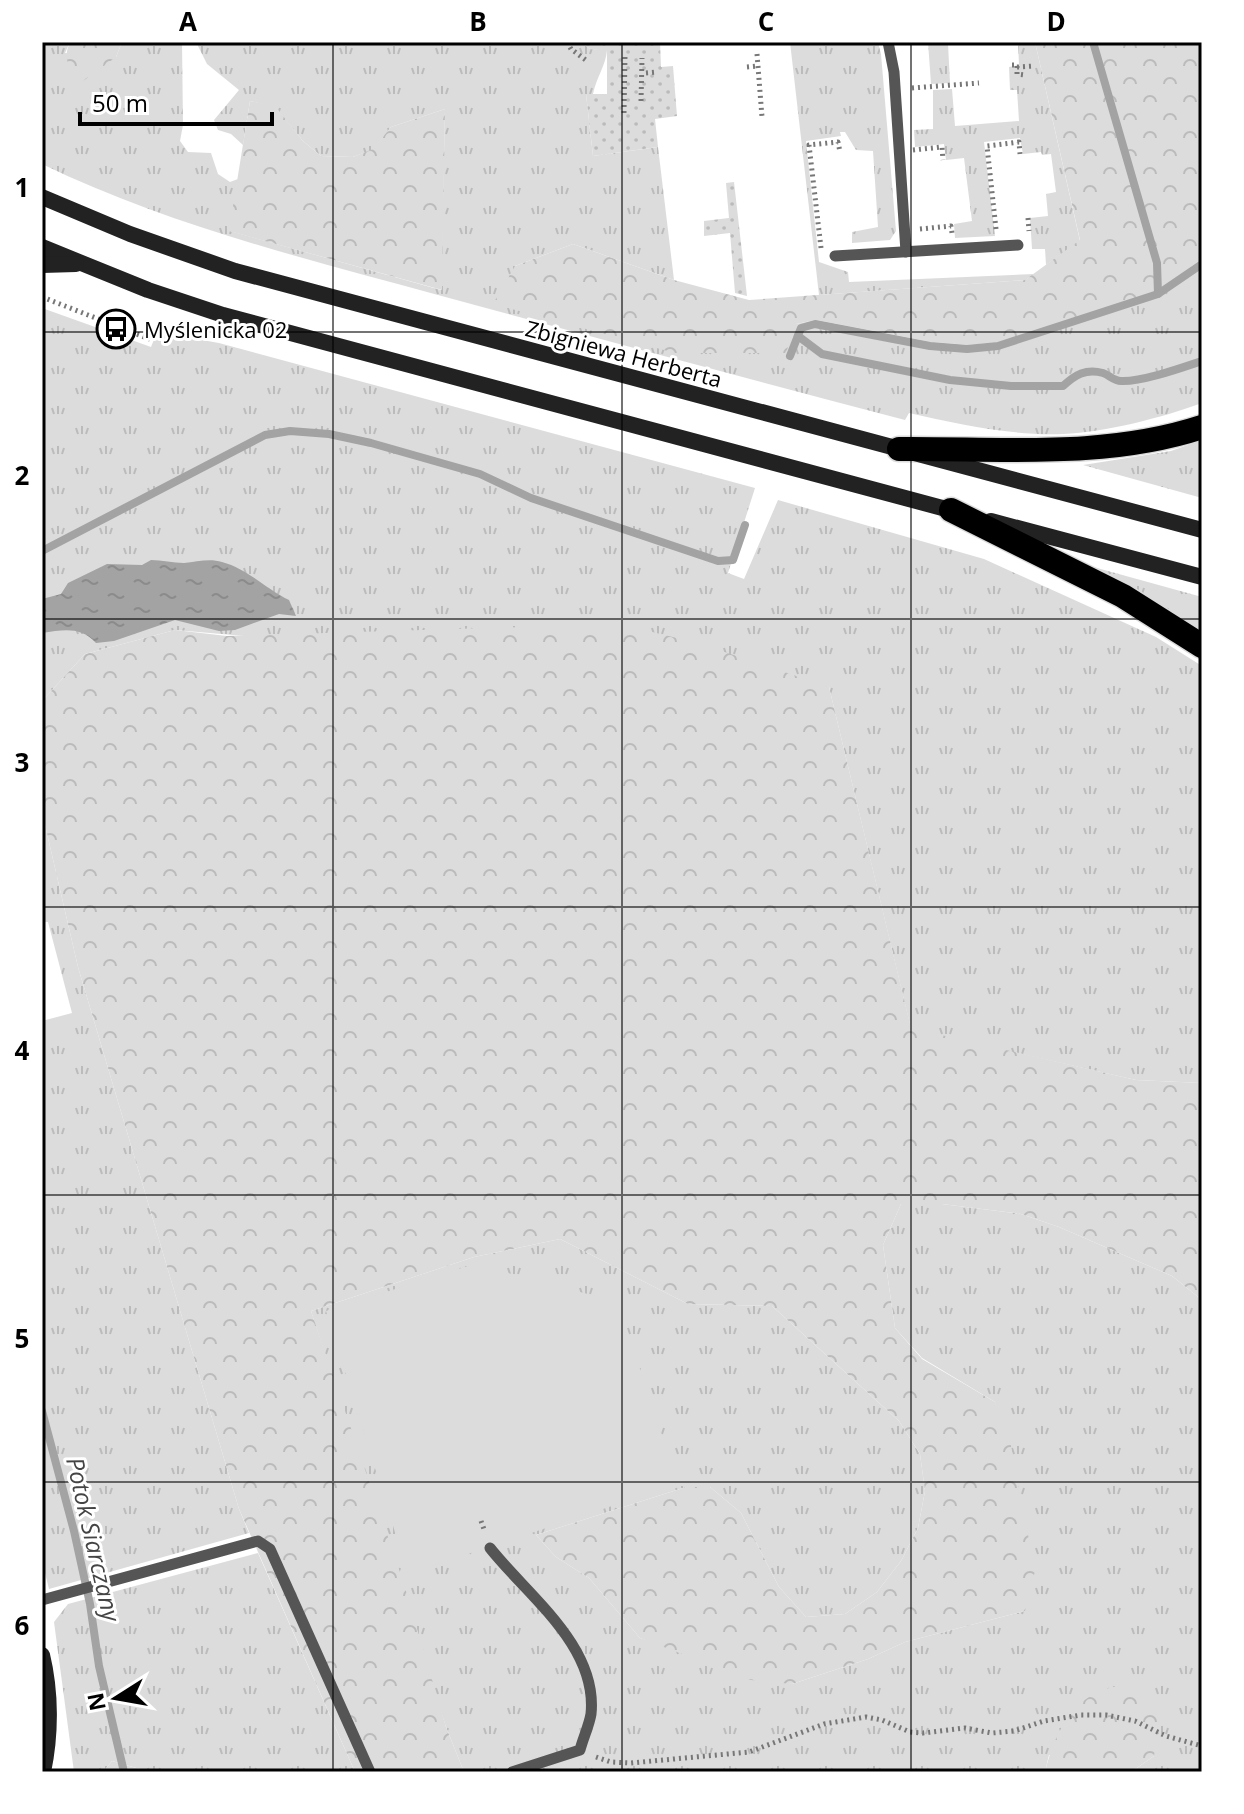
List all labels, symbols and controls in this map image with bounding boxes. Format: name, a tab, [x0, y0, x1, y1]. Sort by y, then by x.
text: A	[179, 3, 197, 39]
text: B	[469, 3, 487, 39]
text: C	[758, 3, 774, 39]
text: D	[1046, 3, 1066, 39]
scale bar	[80, 76, 272, 126]
text: 50 m	[92, 86, 148, 119]
text: 1	[15, 169, 29, 205]
bus stop icon: Myślenicka 02	[95, 308, 137, 350]
street label: Zbigniewa Herberta	[522, 312, 726, 394]
place label: Myślenicka 02	[144, 314, 287, 344]
text: 2	[15, 457, 30, 493]
text: 3	[15, 744, 29, 780]
text: 4	[15, 1032, 30, 1068]
text: 5	[15, 1320, 29, 1356]
water label: Potok Siarczany	[59, 1454, 129, 1626]
text: 6	[15, 1607, 30, 1643]
north arrow	[76, 1658, 156, 1738]
text: N	[79, 1690, 112, 1714]

